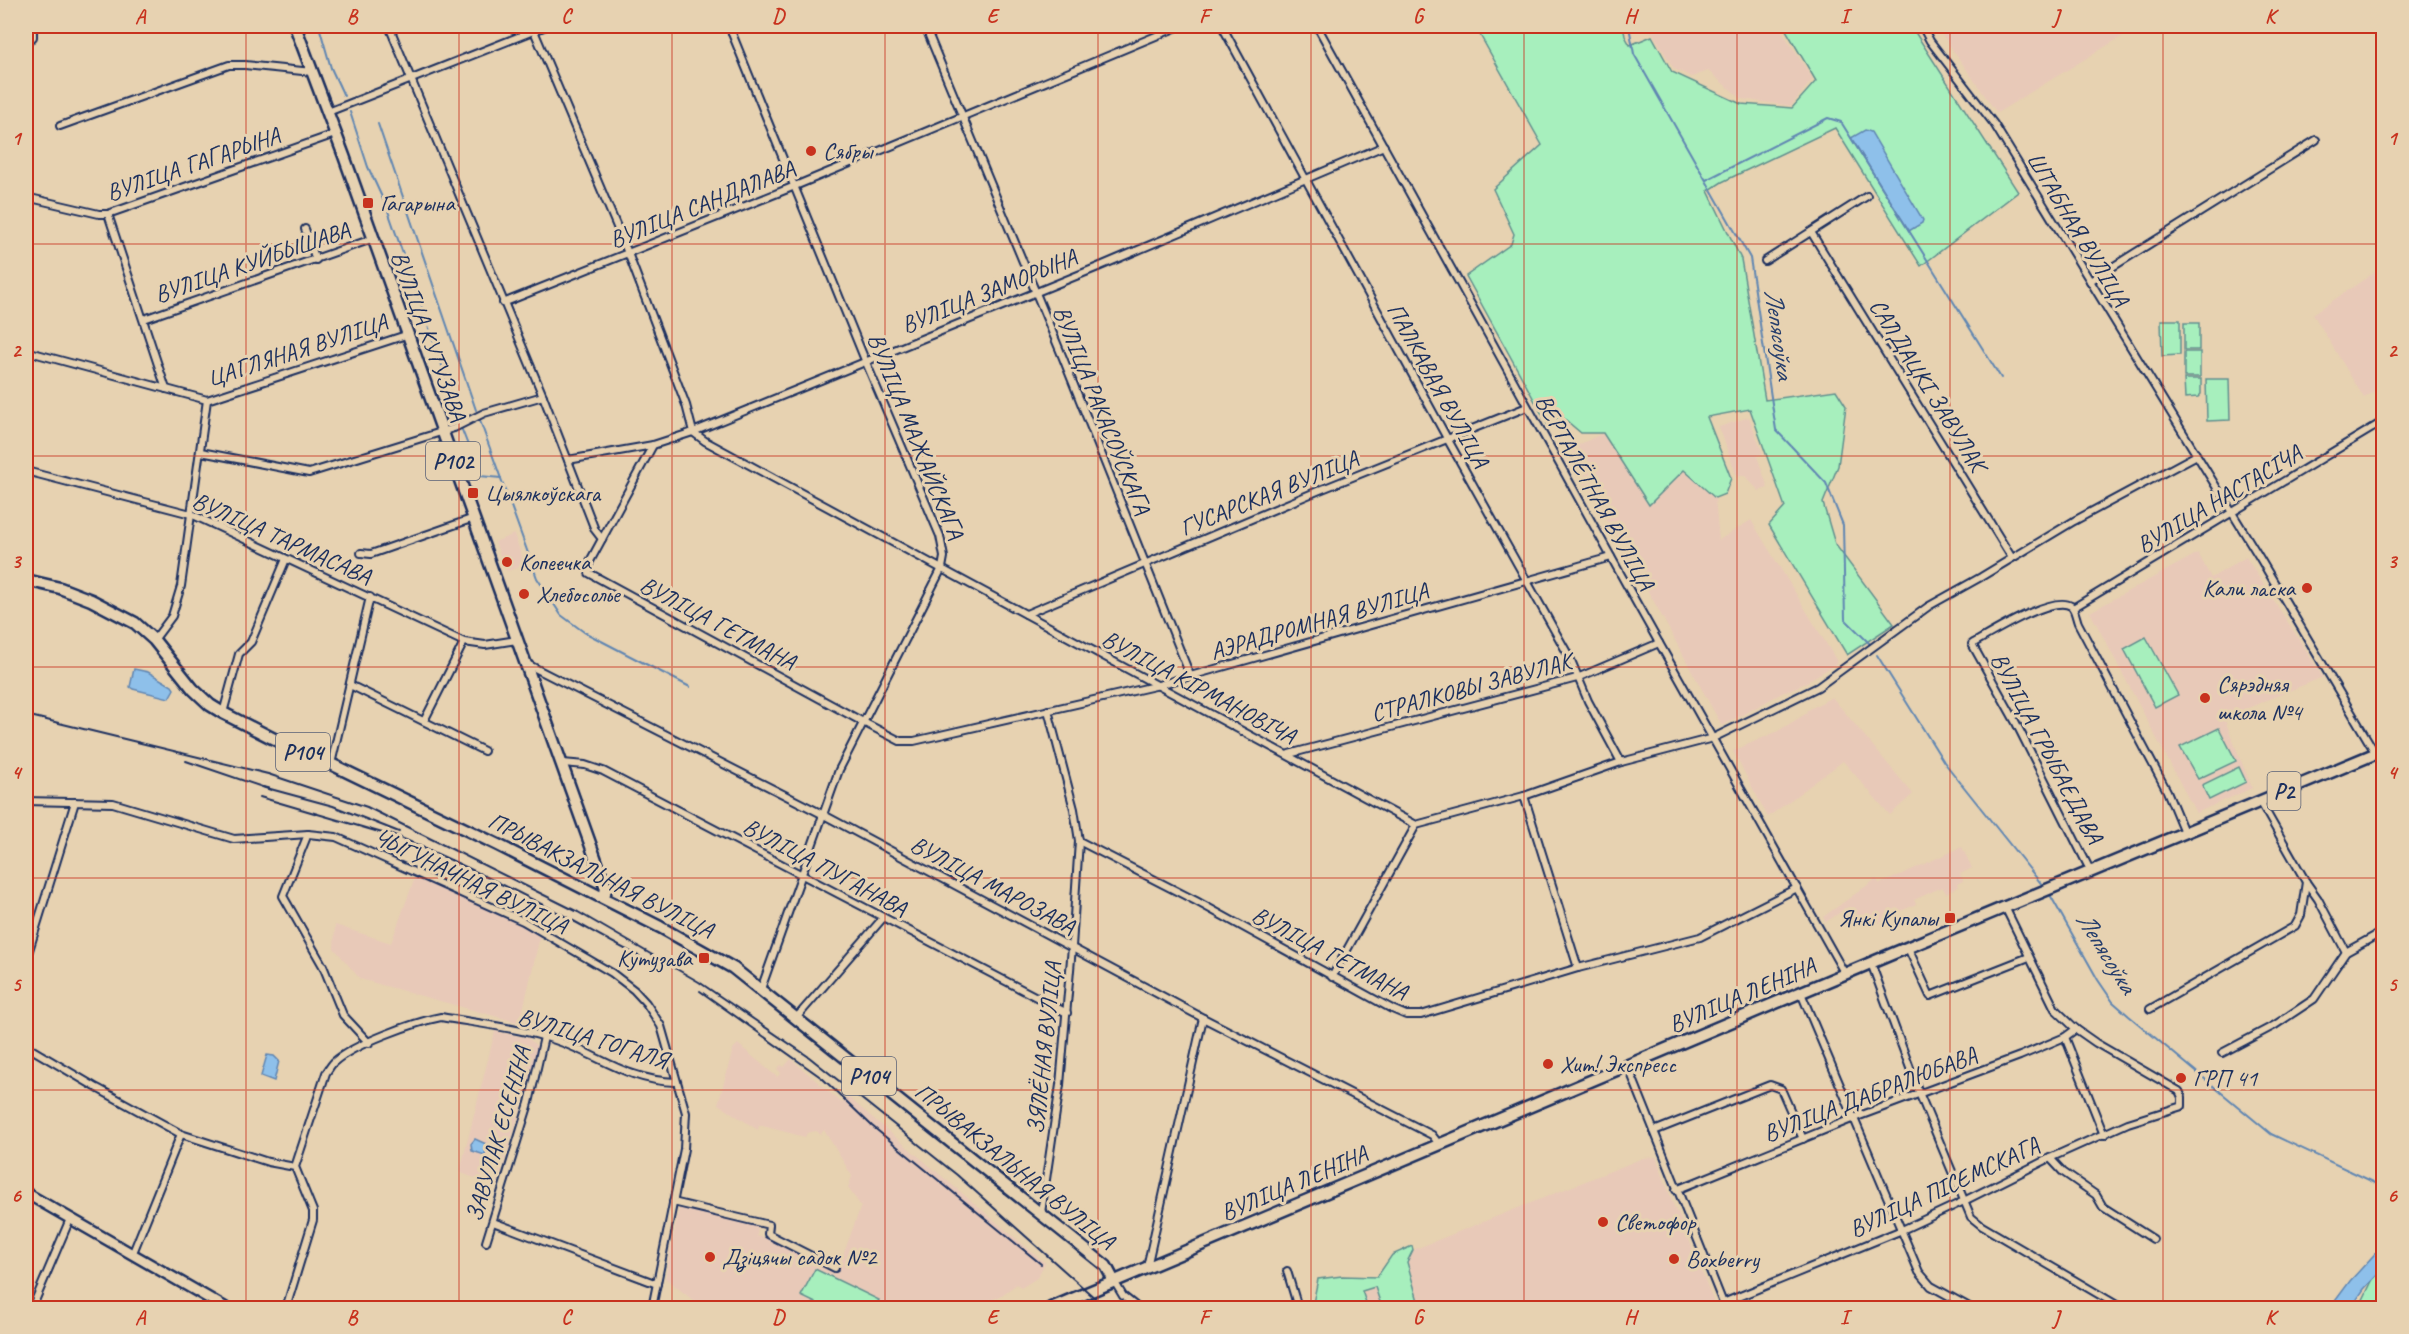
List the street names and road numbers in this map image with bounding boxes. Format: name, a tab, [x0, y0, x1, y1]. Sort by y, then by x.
street label: ВУЛІЦА ГАГАРЫНА	[102, 120, 285, 208]
street label: ШТАБНАЯ ВУЛІЦА	[2020, 146, 2136, 312]
street label: ВУЛІЦА САНДАЛАВА	[605, 153, 800, 255]
street label: ВУЛІЦА КУЙБЫШАВА	[150, 214, 354, 309]
street label: ВУЛІЦА ЗАМОРЫНА	[897, 242, 1082, 340]
street label: ВУЛІЦА КУТУЗАВА	[384, 247, 474, 426]
street label: САЛДАЦКІ ЗАВУЛАК	[1863, 293, 1996, 481]
street label: ПАЛКАВАЯ ВУЛІЦА	[1380, 297, 1496, 473]
street label: ВУЛІЦА РАКАСОЎСКАГА	[1046, 301, 1158, 520]
street label: ЦАГЛЯНАЯ ВУЛІЦА	[203, 306, 392, 393]
street label: ВУЛІЦА МАЖАЙСКАГА	[861, 329, 971, 544]
street label: ВЕРТАЛЁТНАЯ ВУЛІЦА	[1529, 389, 1662, 596]
street label: ВУЛІЦА НАСТАСІЧА	[2131, 437, 2308, 560]
road number: Р102	[426, 442, 480, 480]
street label: ГУСАРСКАЯ ВУЛІЦА	[1175, 443, 1363, 542]
street label: ВУЛІЦА ТАРМАСАВА	[188, 485, 377, 591]
street label: ВУЛІЦА ГЕТМАНА	[635, 569, 802, 677]
street label: АЭРАДРОМНАЯ ВУЛІЦА	[1207, 575, 1432, 666]
street label: ВУЛІЦА КІРМАНОВІЧА	[1097, 623, 1302, 751]
street label: СТРАЛКОВЫ ЗАВУЛАК	[1367, 645, 1579, 728]
street label: ВУЛІЦА ГРЫБАЕДАВА	[1984, 647, 2110, 849]
road number: Р104	[276, 733, 330, 771]
road number: Р2	[2268, 772, 2300, 810]
street label: ПРЫВАКЗАЛЬНАЯ ВУЛІЦА	[483, 805, 719, 945]
street label: ВУЛІЦА ПУГАНАВА	[738, 811, 913, 923]
street label: ЧЫГУНАЧНАЯ ВУЛІЦА	[370, 821, 573, 941]
street label: ВУЛІЦА МАРОЗАВА	[906, 829, 1081, 941]
street label: ВУЛІЦА ГЕТМАНА	[1247, 899, 1414, 1007]
street label: ВУЛІЦА ЛЕНІНА	[1664, 950, 1821, 1039]
street label: ЗЯЛЁНАЯ ВУЛІЦА	[1020, 960, 1068, 1135]
street label: ВУЛІЦА ГОГАЛЯ	[514, 1001, 675, 1076]
street label: ВУЛІЦА ДАБРАЛЮБАВА	[1759, 1039, 1982, 1149]
street label: ЗАВУЛАК ЕСЕНІНА	[459, 1042, 538, 1225]
road number: Р104	[842, 1057, 896, 1095]
street label: ПРЫВАКЗАЛЬНАЯ ВУЛІЦА	[909, 1076, 1122, 1256]
street label: ВУЛІЦА ПІСЕМСКАГА	[1844, 1129, 2045, 1244]
street label: ВУЛІЦА ЛЕНІНА	[1216, 1138, 1373, 1227]

